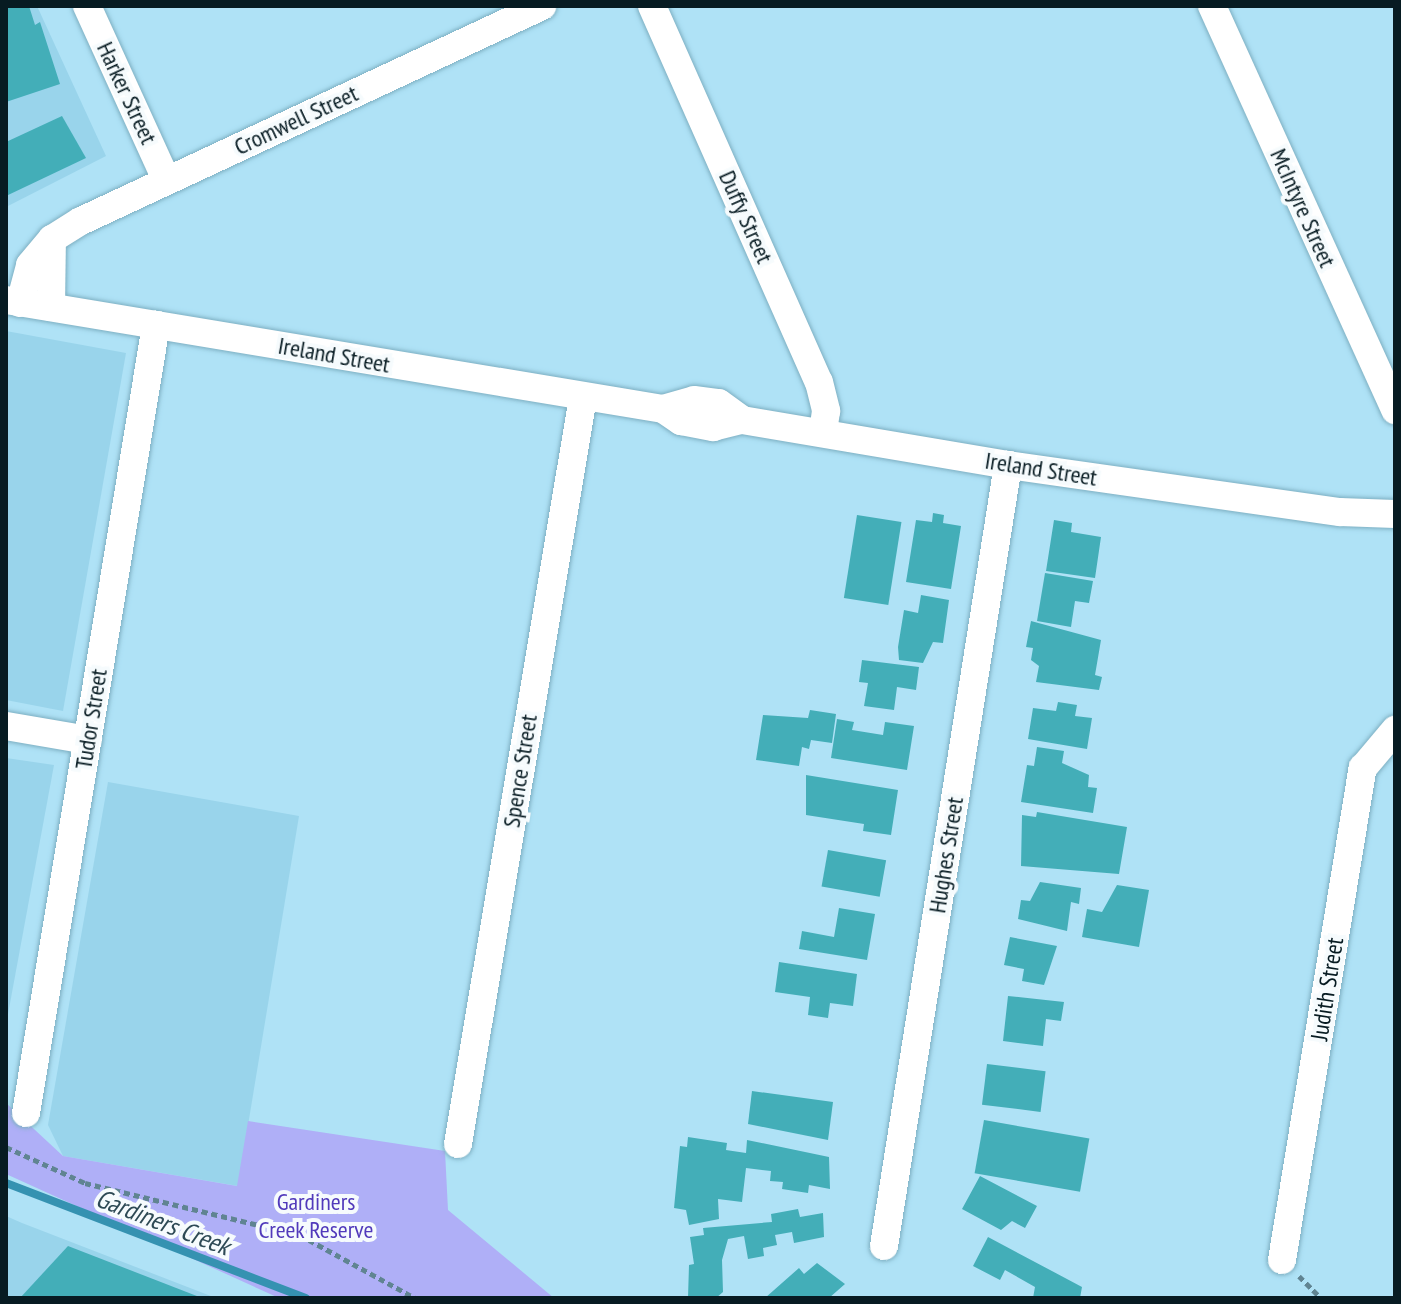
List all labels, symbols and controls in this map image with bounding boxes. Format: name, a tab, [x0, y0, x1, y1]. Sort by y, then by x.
street label: Harker Street	[91, 37, 163, 149]
street label: Cromwell Street	[230, 79, 362, 161]
street label: McIntyre Street	[1264, 144, 1342, 272]
street label: Duffy Street	[713, 166, 779, 268]
street label: Ireland Street	[276, 331, 392, 379]
street label: Ireland Street	[983, 446, 1099, 492]
street label: Tudor Street	[69, 667, 113, 771]
street label: Spence Street	[497, 712, 543, 830]
street label: Hughes Street	[923, 795, 969, 915]
street label: Judith Street	[1305, 936, 1349, 1042]
water label: Gardiners Creek	[92, 1182, 234, 1262]
park label: Gardiners Creek Reserve	[258, 1188, 374, 1244]

